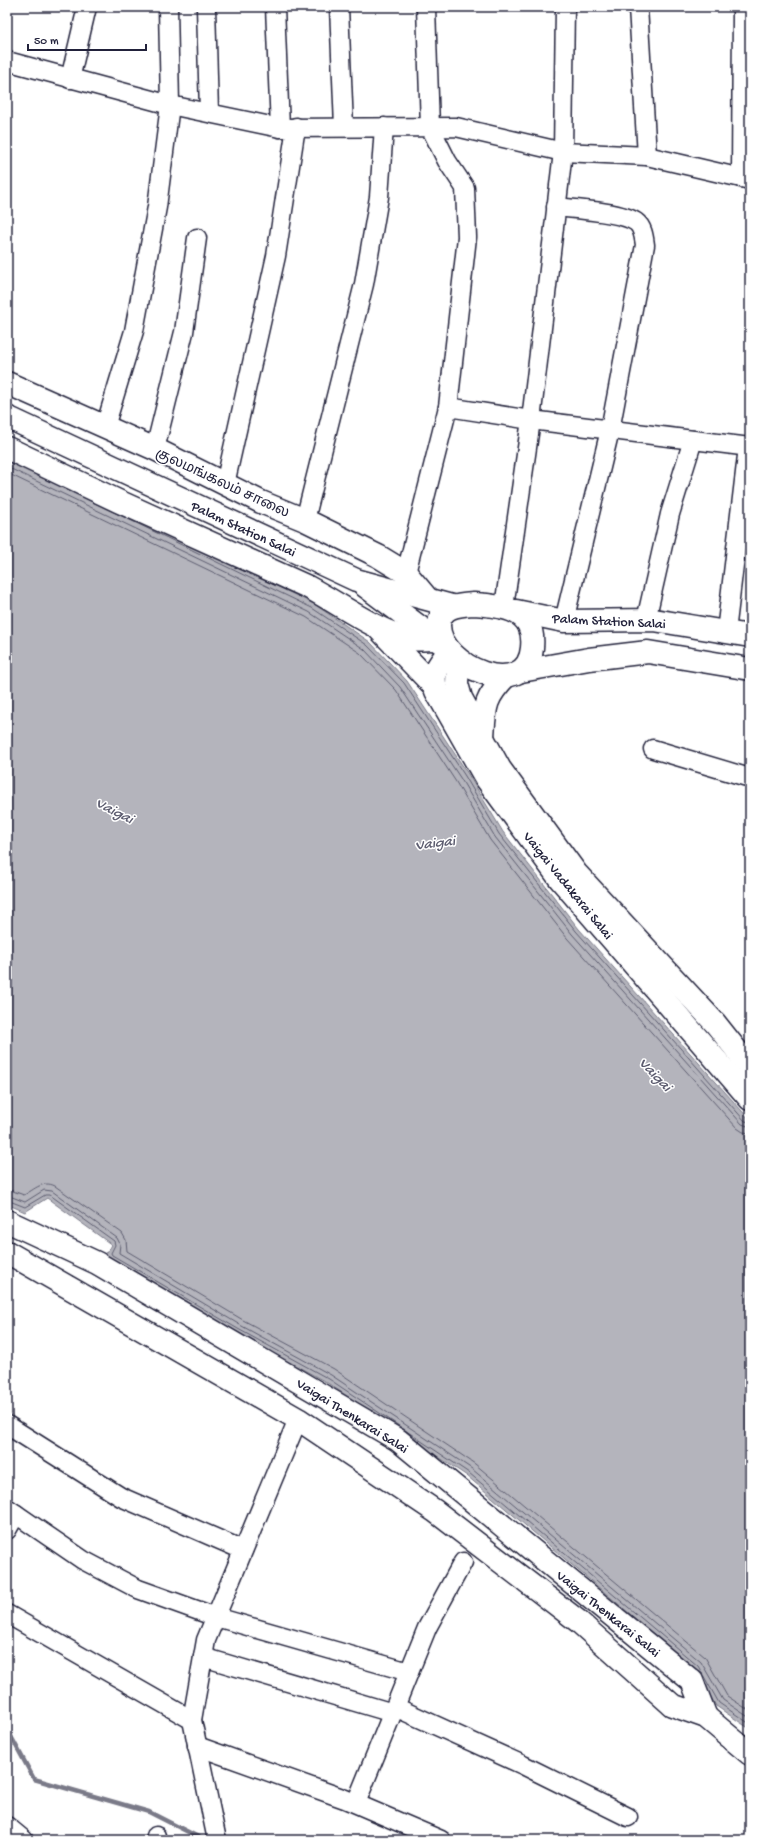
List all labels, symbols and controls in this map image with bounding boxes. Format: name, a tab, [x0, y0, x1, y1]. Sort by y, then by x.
scale bar	[28, 26, 146, 52]
text: 50 m	[34, 35, 59, 49]
street label: குலமங்கலம் சாலை	[152, 446, 292, 523]
street label: Palam Station Salai	[187, 498, 298, 562]
street label: Palam Station Salai	[551, 611, 666, 634]
water label: Vaigai	[92, 795, 138, 830]
street label: Vaigai Vadakarai Salai	[518, 829, 616, 944]
water label: Vaigai	[414, 832, 458, 855]
water label: Vaigai	[634, 1055, 676, 1097]
street label: Vaigai Thenkarai Salai	[292, 1375, 411, 1458]
street label: Vaigai Thenkarai Salai	[551, 1567, 663, 1662]

